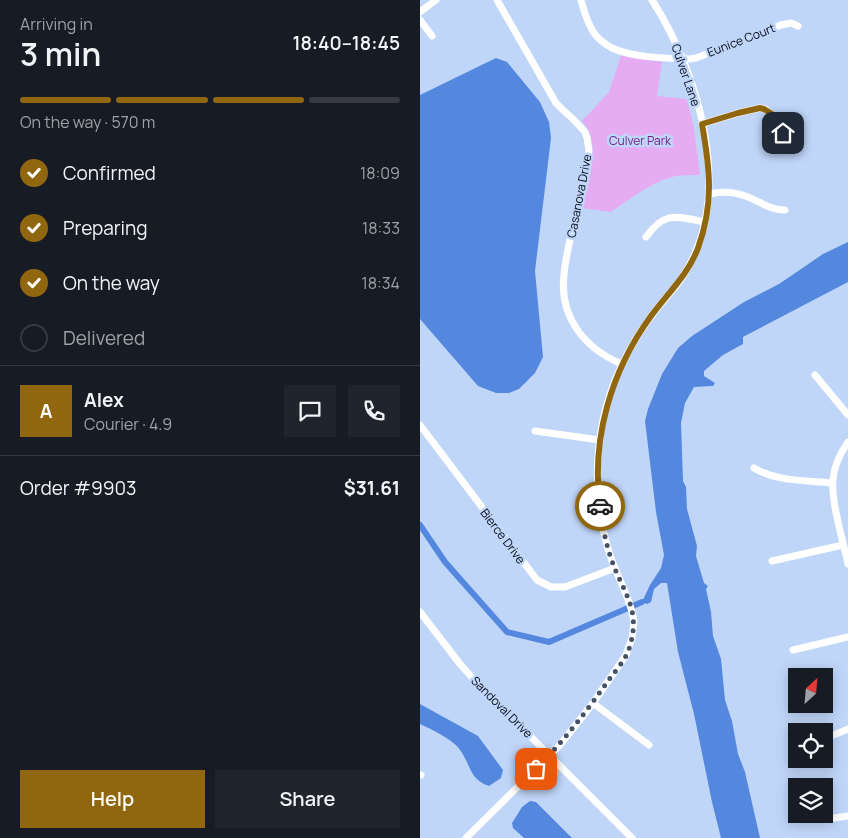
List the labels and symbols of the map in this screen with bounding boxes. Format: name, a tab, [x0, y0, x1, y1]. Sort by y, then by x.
street label: Eunice Court	[704, 19, 778, 61]
street label: Culver Lane	[667, 41, 705, 109]
pin	[762, 112, 804, 154]
park label: Culver Park	[609, 132, 672, 149]
street label: Casanova Drive	[563, 153, 595, 239]
courier	[575, 481, 625, 531]
street label: Bierce Drive	[477, 505, 529, 567]
north arrow	[788, 668, 832, 712]
street label: Sandoval Drive	[467, 672, 537, 742]
pin	[515, 748, 557, 790]

